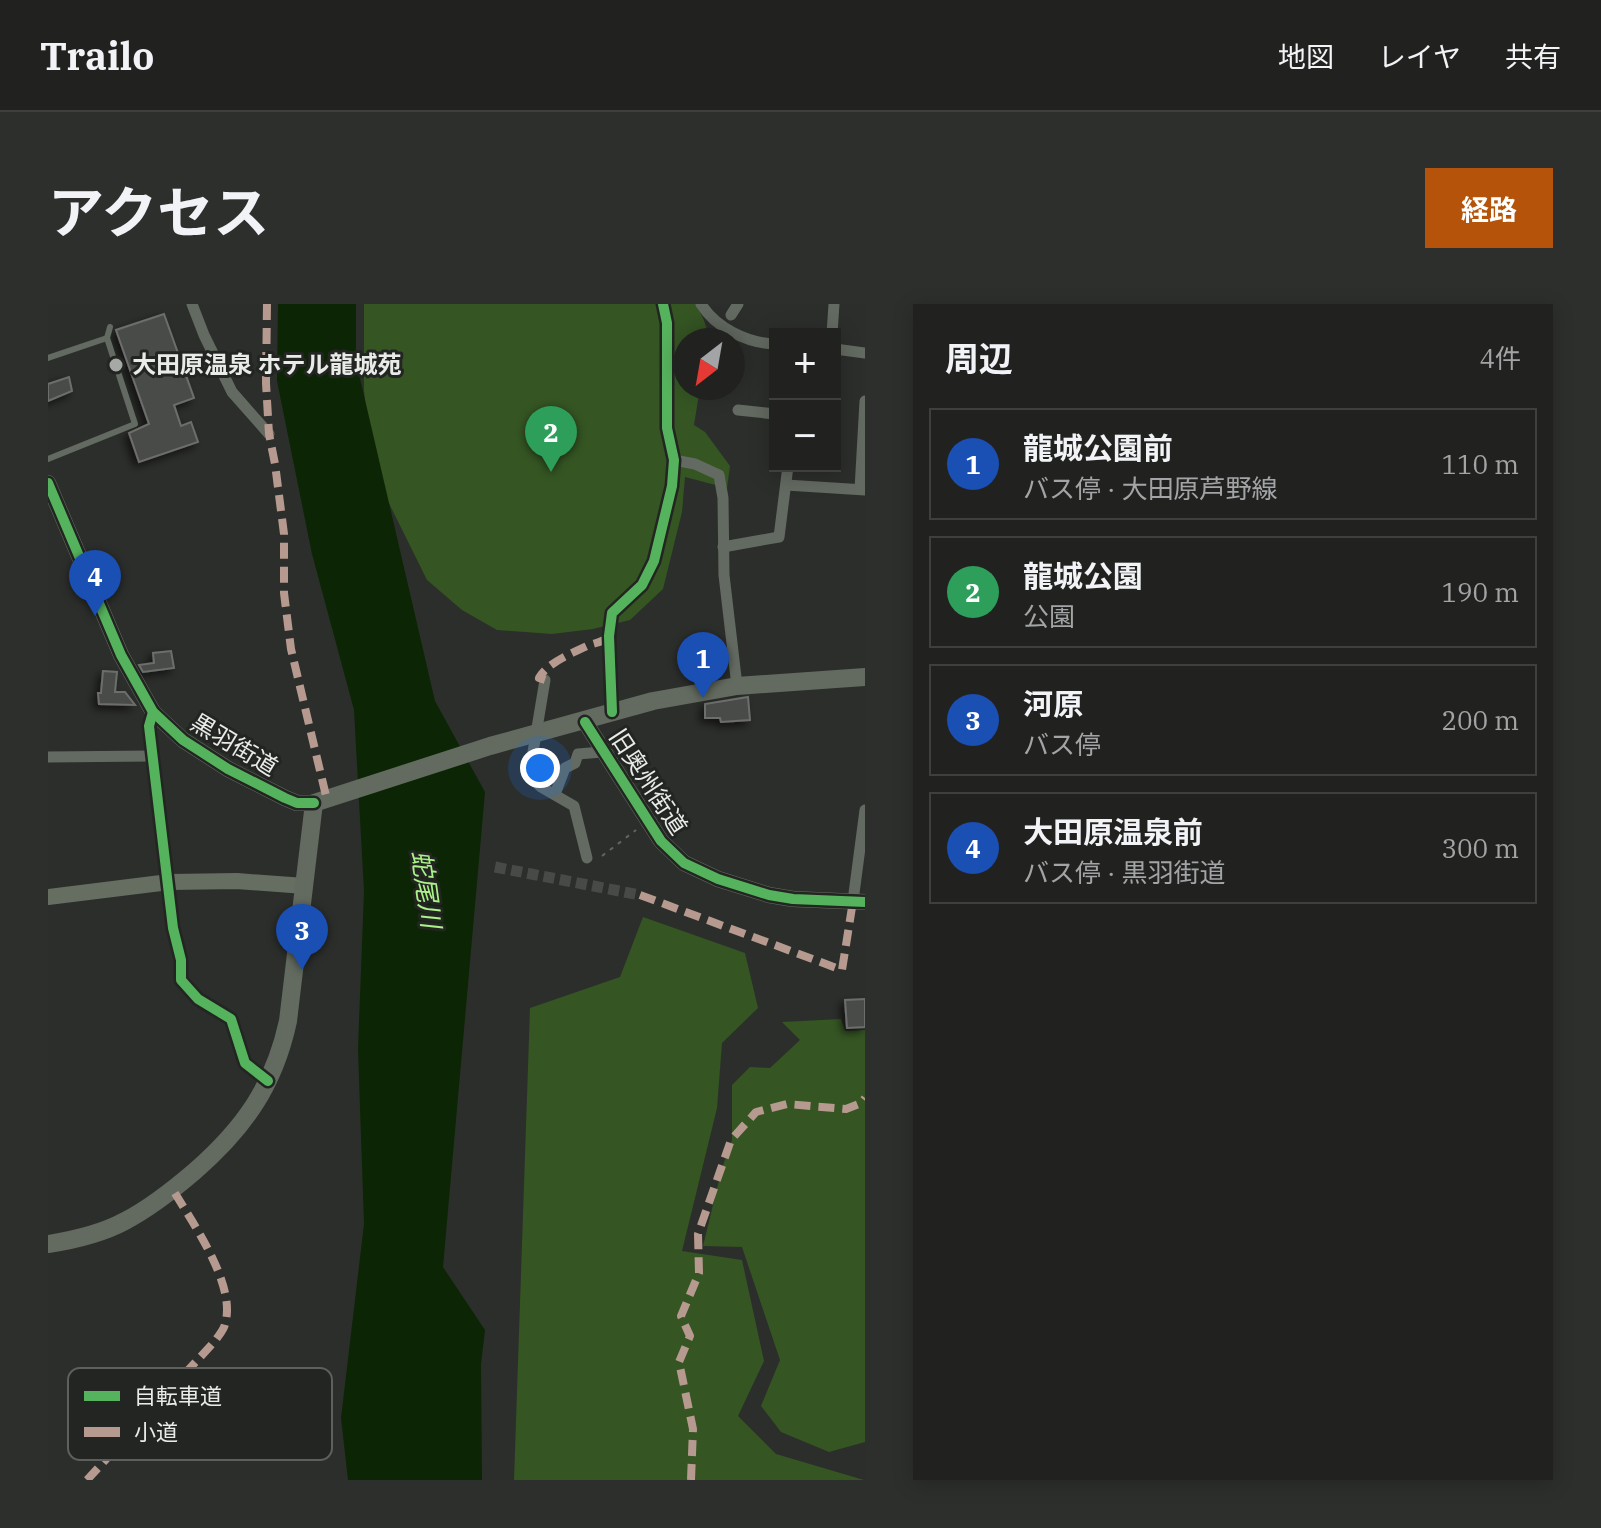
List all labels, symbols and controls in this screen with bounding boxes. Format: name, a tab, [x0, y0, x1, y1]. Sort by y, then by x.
text: Trailo	[40, 31, 154, 80]
text: 地図	[1278, 38, 1334, 75]
text: レイヤ	[1378, 38, 1461, 75]
text: 共有	[1505, 38, 1561, 75]
button: 経路	[1425, 168, 1553, 248]
text: アクセス	[48, 176, 269, 248]
north arrow	[673, 328, 745, 400]
map controls	[769, 328, 841, 472]
button: +	[769, 328, 841, 400]
text: 周辺	[945, 336, 1013, 380]
text: 4件	[1479, 341, 1521, 375]
place label: 大田原温泉 ホテル龍城苑	[132, 348, 402, 380]
marker: 大田原温泉 ホテル龍城苑	[107, 356, 125, 374]
button: −	[769, 400, 841, 472]
pin: 2	[525, 406, 577, 472]
text: 龍城公園前	[1023, 428, 1173, 467]
text: 1	[965, 447, 981, 481]
text: 110 m	[1441, 447, 1519, 481]
text: バス停 · 大田原芦野線	[1023, 471, 1278, 505]
pin: 4	[69, 550, 121, 616]
text: 龍城公園	[1023, 556, 1143, 595]
text: 2	[965, 575, 981, 609]
text: 190 m	[1441, 575, 1519, 609]
text: 公園	[1023, 599, 1075, 633]
pin: 1	[677, 632, 729, 698]
text: 河原	[1023, 684, 1083, 723]
text: 3	[965, 703, 981, 737]
text: 200 m	[1441, 703, 1519, 737]
street label: 黒羽街道	[185, 706, 284, 783]
street label: 旧奥州街道	[603, 722, 695, 840]
text: バス停	[1023, 727, 1101, 761]
your location	[520, 748, 560, 788]
text: 大田原温泉前	[1023, 812, 1203, 851]
text: 4	[965, 831, 981, 865]
text: 300 m	[1441, 831, 1519, 865]
water label: 蛇尾川	[405, 848, 450, 933]
text: バス停 · 黒羽街道	[1023, 855, 1226, 889]
pin: 3	[276, 904, 328, 970]
legend	[68, 1368, 332, 1460]
text: 自転車道	[134, 1381, 222, 1410]
text: 小道	[134, 1417, 178, 1446]

